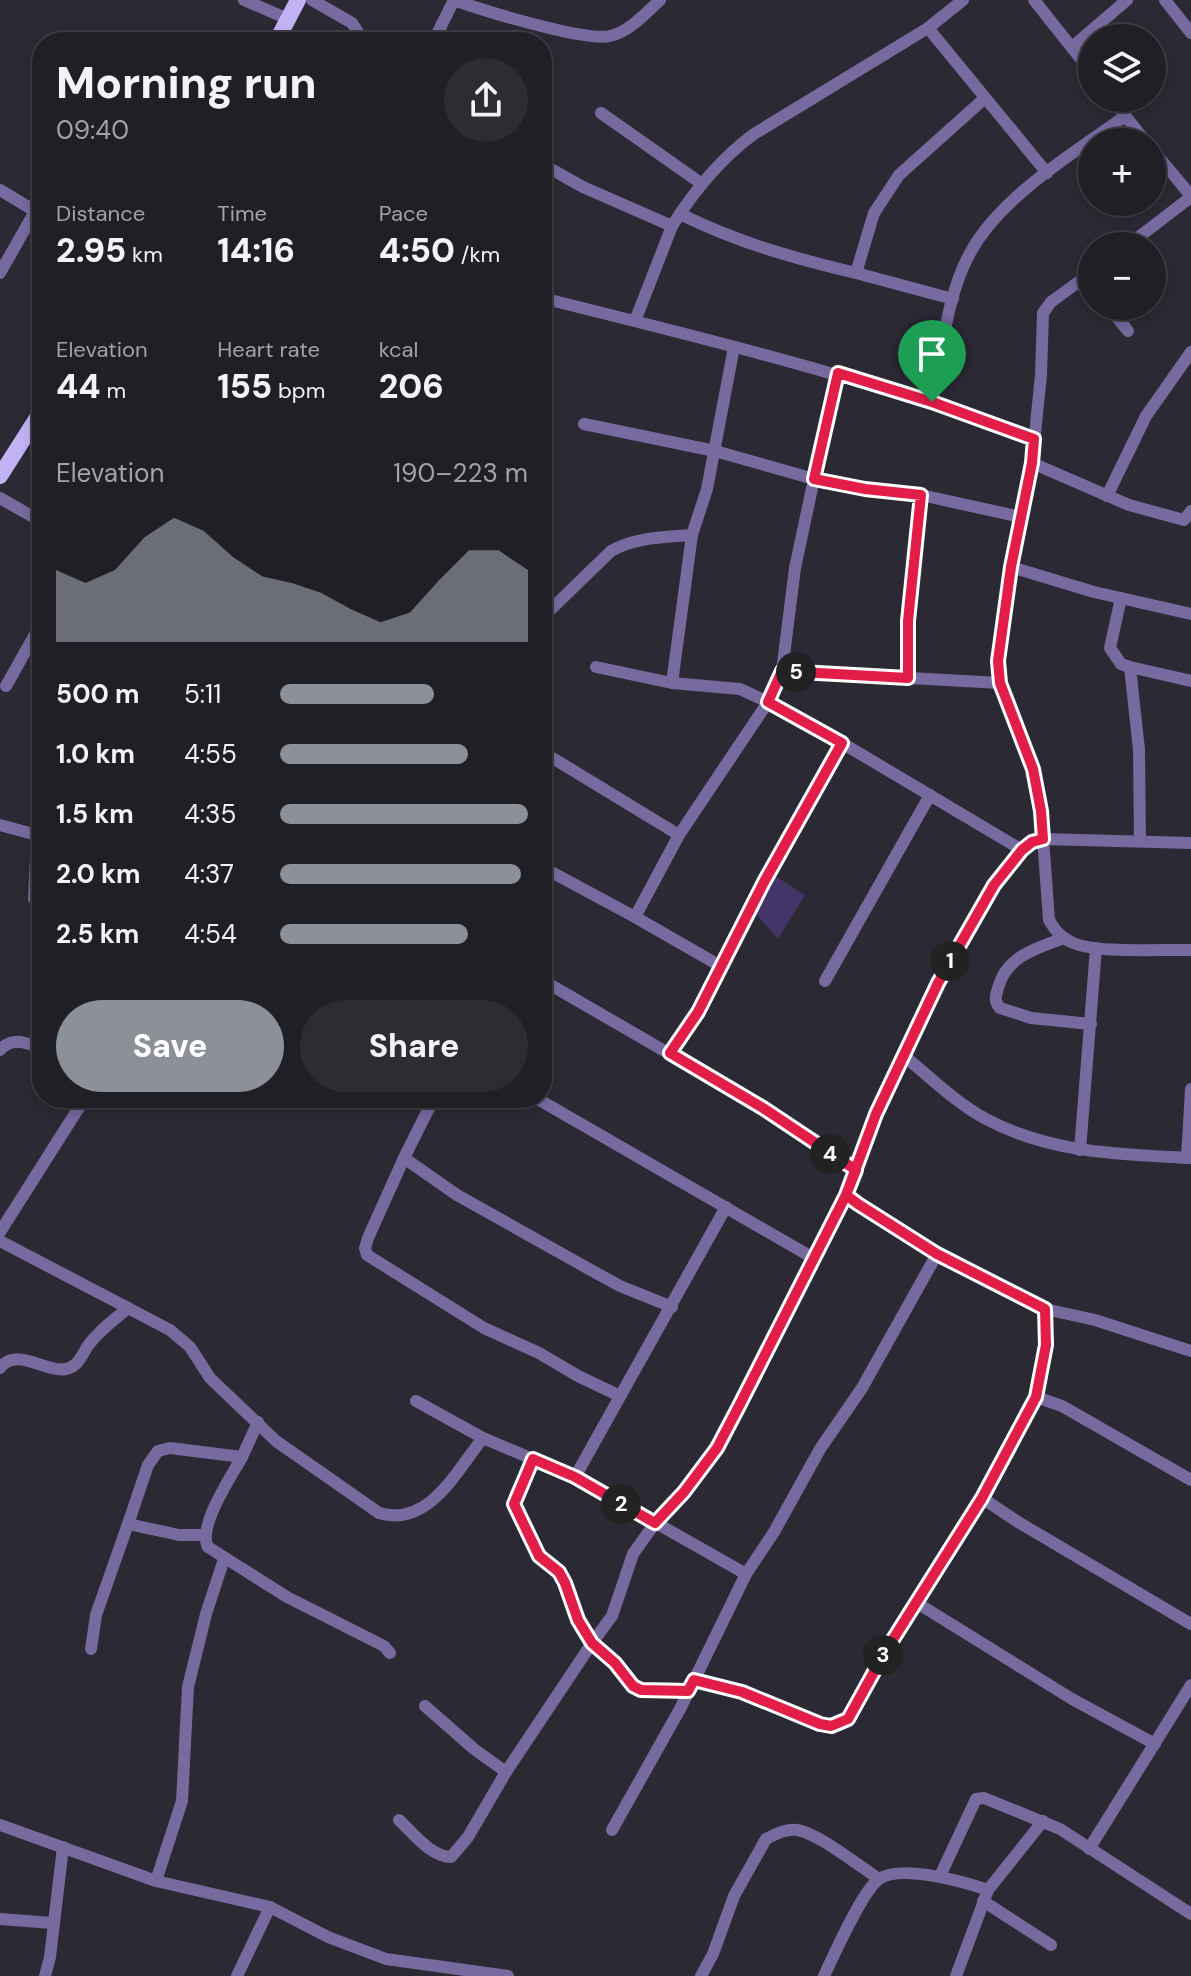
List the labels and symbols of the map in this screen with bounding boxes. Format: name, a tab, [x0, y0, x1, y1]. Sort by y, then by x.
pin	[898, 320, 966, 402]
pin: 5	[776, 652, 816, 692]
pin: 1	[930, 941, 970, 981]
pin: 4	[810, 1134, 850, 1174]
pin: 2	[601, 1484, 641, 1524]
pin: 3	[863, 1635, 903, 1675]

